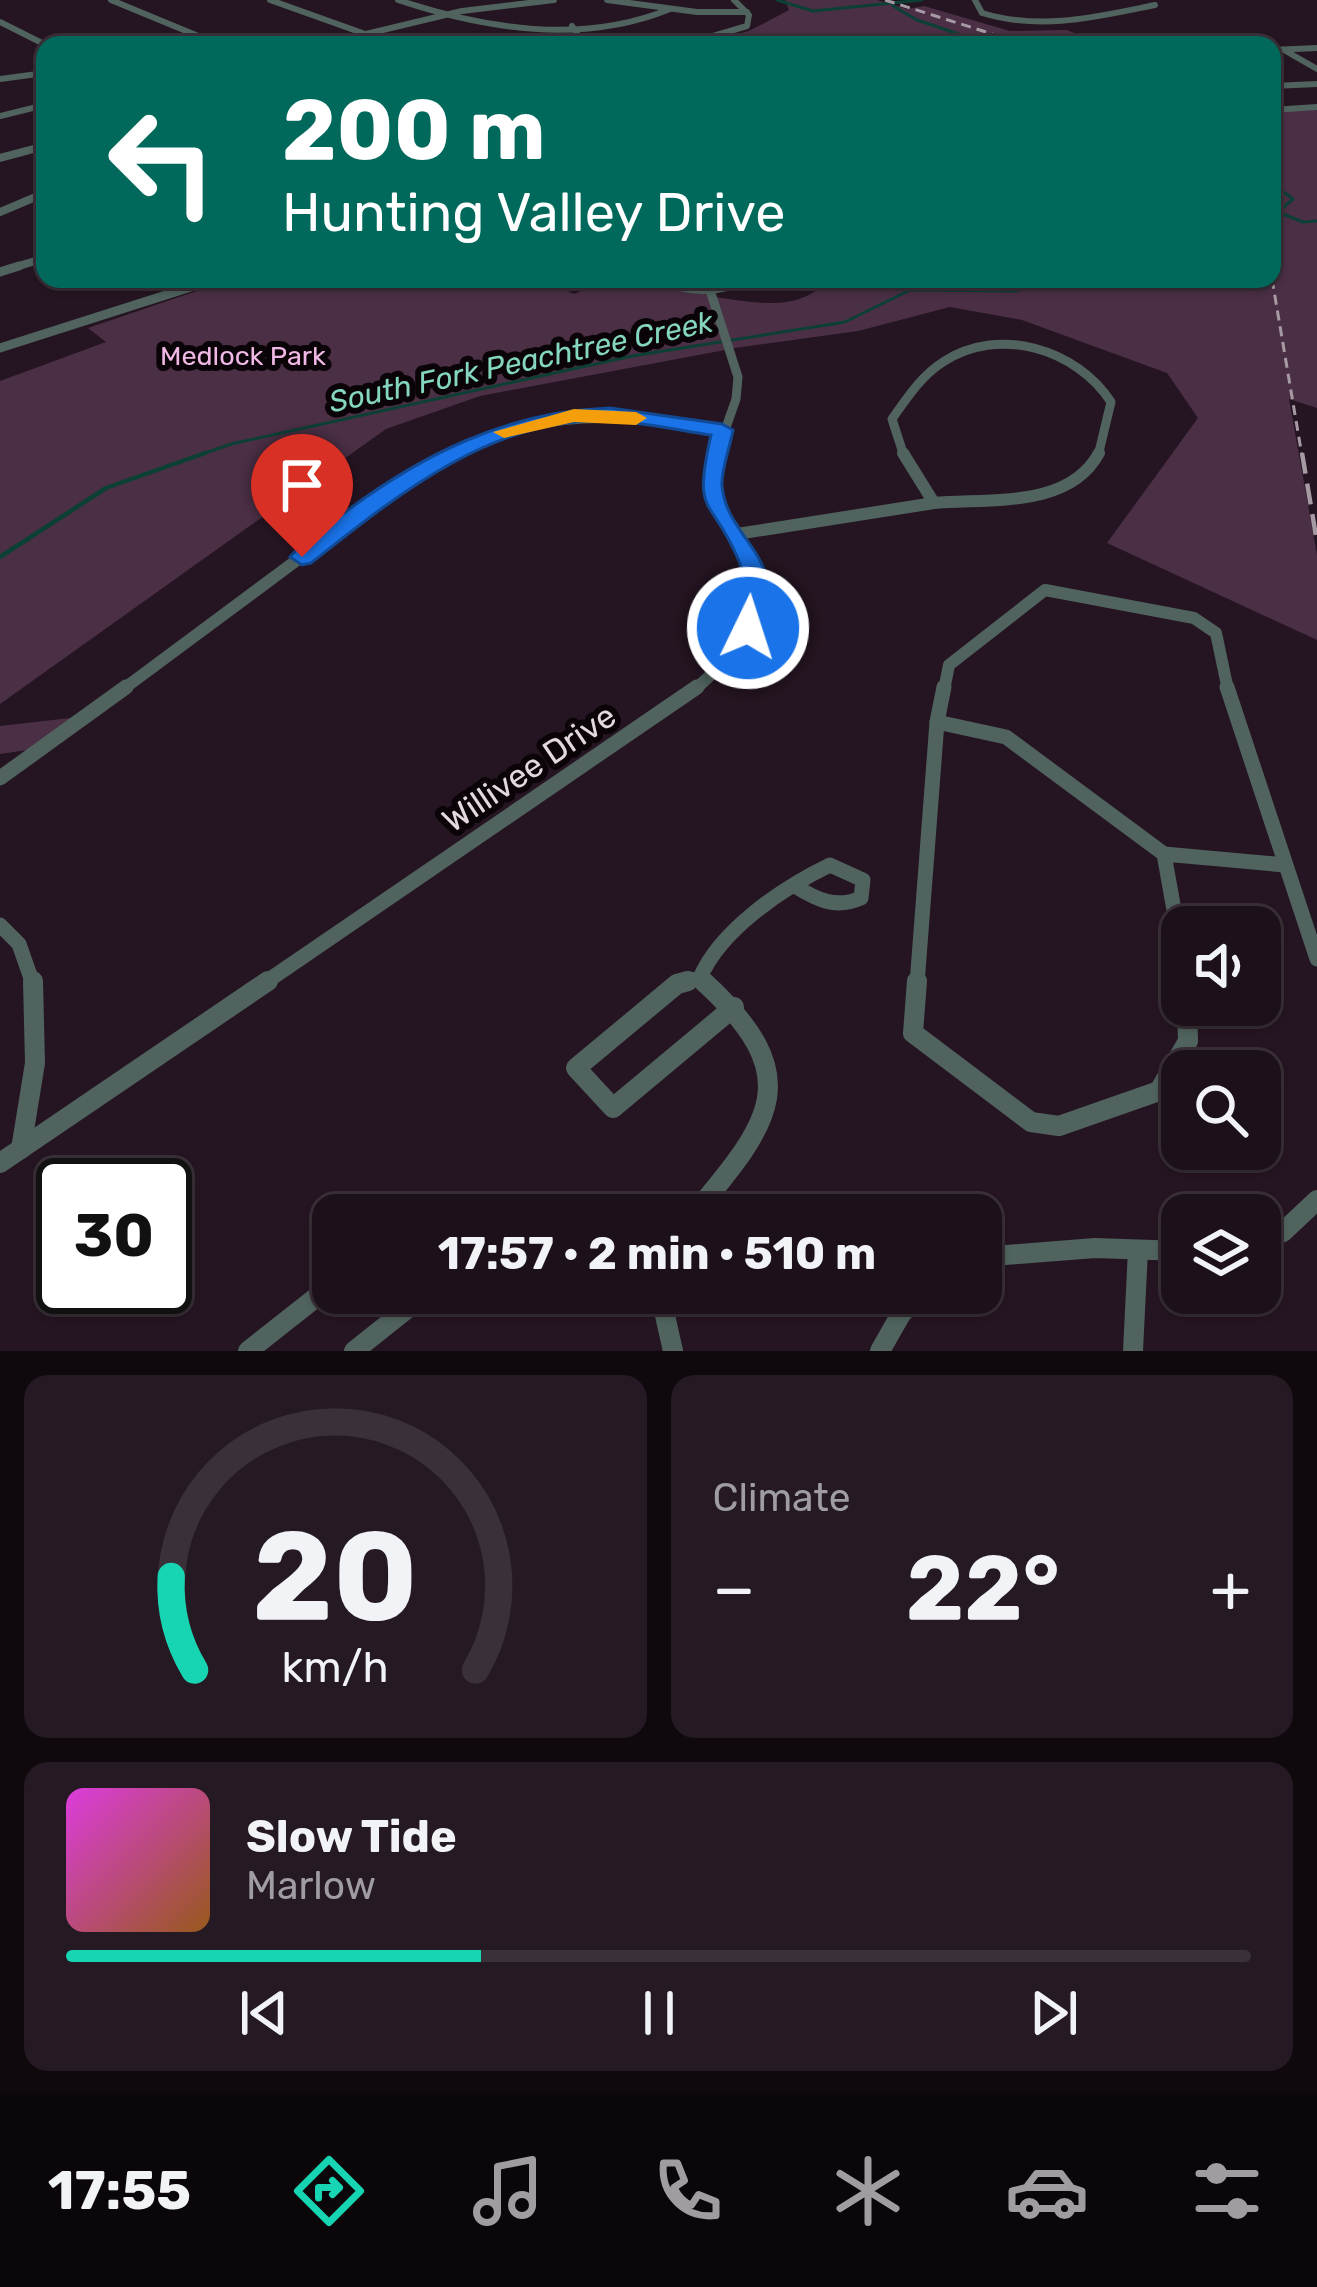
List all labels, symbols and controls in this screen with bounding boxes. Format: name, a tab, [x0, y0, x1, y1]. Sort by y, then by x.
text: 200 m	[282, 80, 546, 180]
icon: left	[84, 84, 240, 240]
text: Hunting Valley Drive	[282, 181, 785, 245]
water label: South Fork Peachtree Creek	[326, 304, 717, 420]
park label: Medlock Park	[160, 340, 326, 372]
pin	[251, 434, 353, 557]
icon: arrive	[269, 452, 335, 518]
position arrow	[685, 565, 811, 691]
street label: Willivee Drive	[435, 696, 623, 840]
map controls	[1161, 906, 1281, 1314]
button: sound	[1161, 906, 1281, 1026]
button: search	[1161, 1050, 1281, 1170]
speed limit sign: 30	[36, 1158, 192, 1314]
button: layers	[1161, 1194, 1281, 1314]
text: 17:57 · 2 min · 510 m	[438, 1227, 876, 1280]
text: Climate	[713, 1475, 851, 1521]
text: 20	[252, 1502, 418, 1650]
text: 22°	[906, 1535, 1060, 1642]
text: −	[713, 1549, 755, 1628]
text: +	[1210, 1549, 1251, 1628]
text: km/h	[282, 1641, 389, 1692]
text: Slow Tide	[246, 1810, 457, 1863]
text: Marlow	[246, 1863, 376, 1909]
icon: previous	[231, 1980, 297, 2046]
icon: pause	[626, 1980, 692, 2046]
icon: next	[1021, 1980, 1087, 2046]
icon: directions	[287, 2149, 371, 2233]
icon: music	[466, 2149, 550, 2233]
icon: phone	[646, 2149, 730, 2233]
icon: climate	[826, 2149, 910, 2233]
icon: car	[1005, 2149, 1089, 2233]
icon: filters	[1185, 2149, 1269, 2233]
text: 17:55	[48, 2159, 191, 2223]

